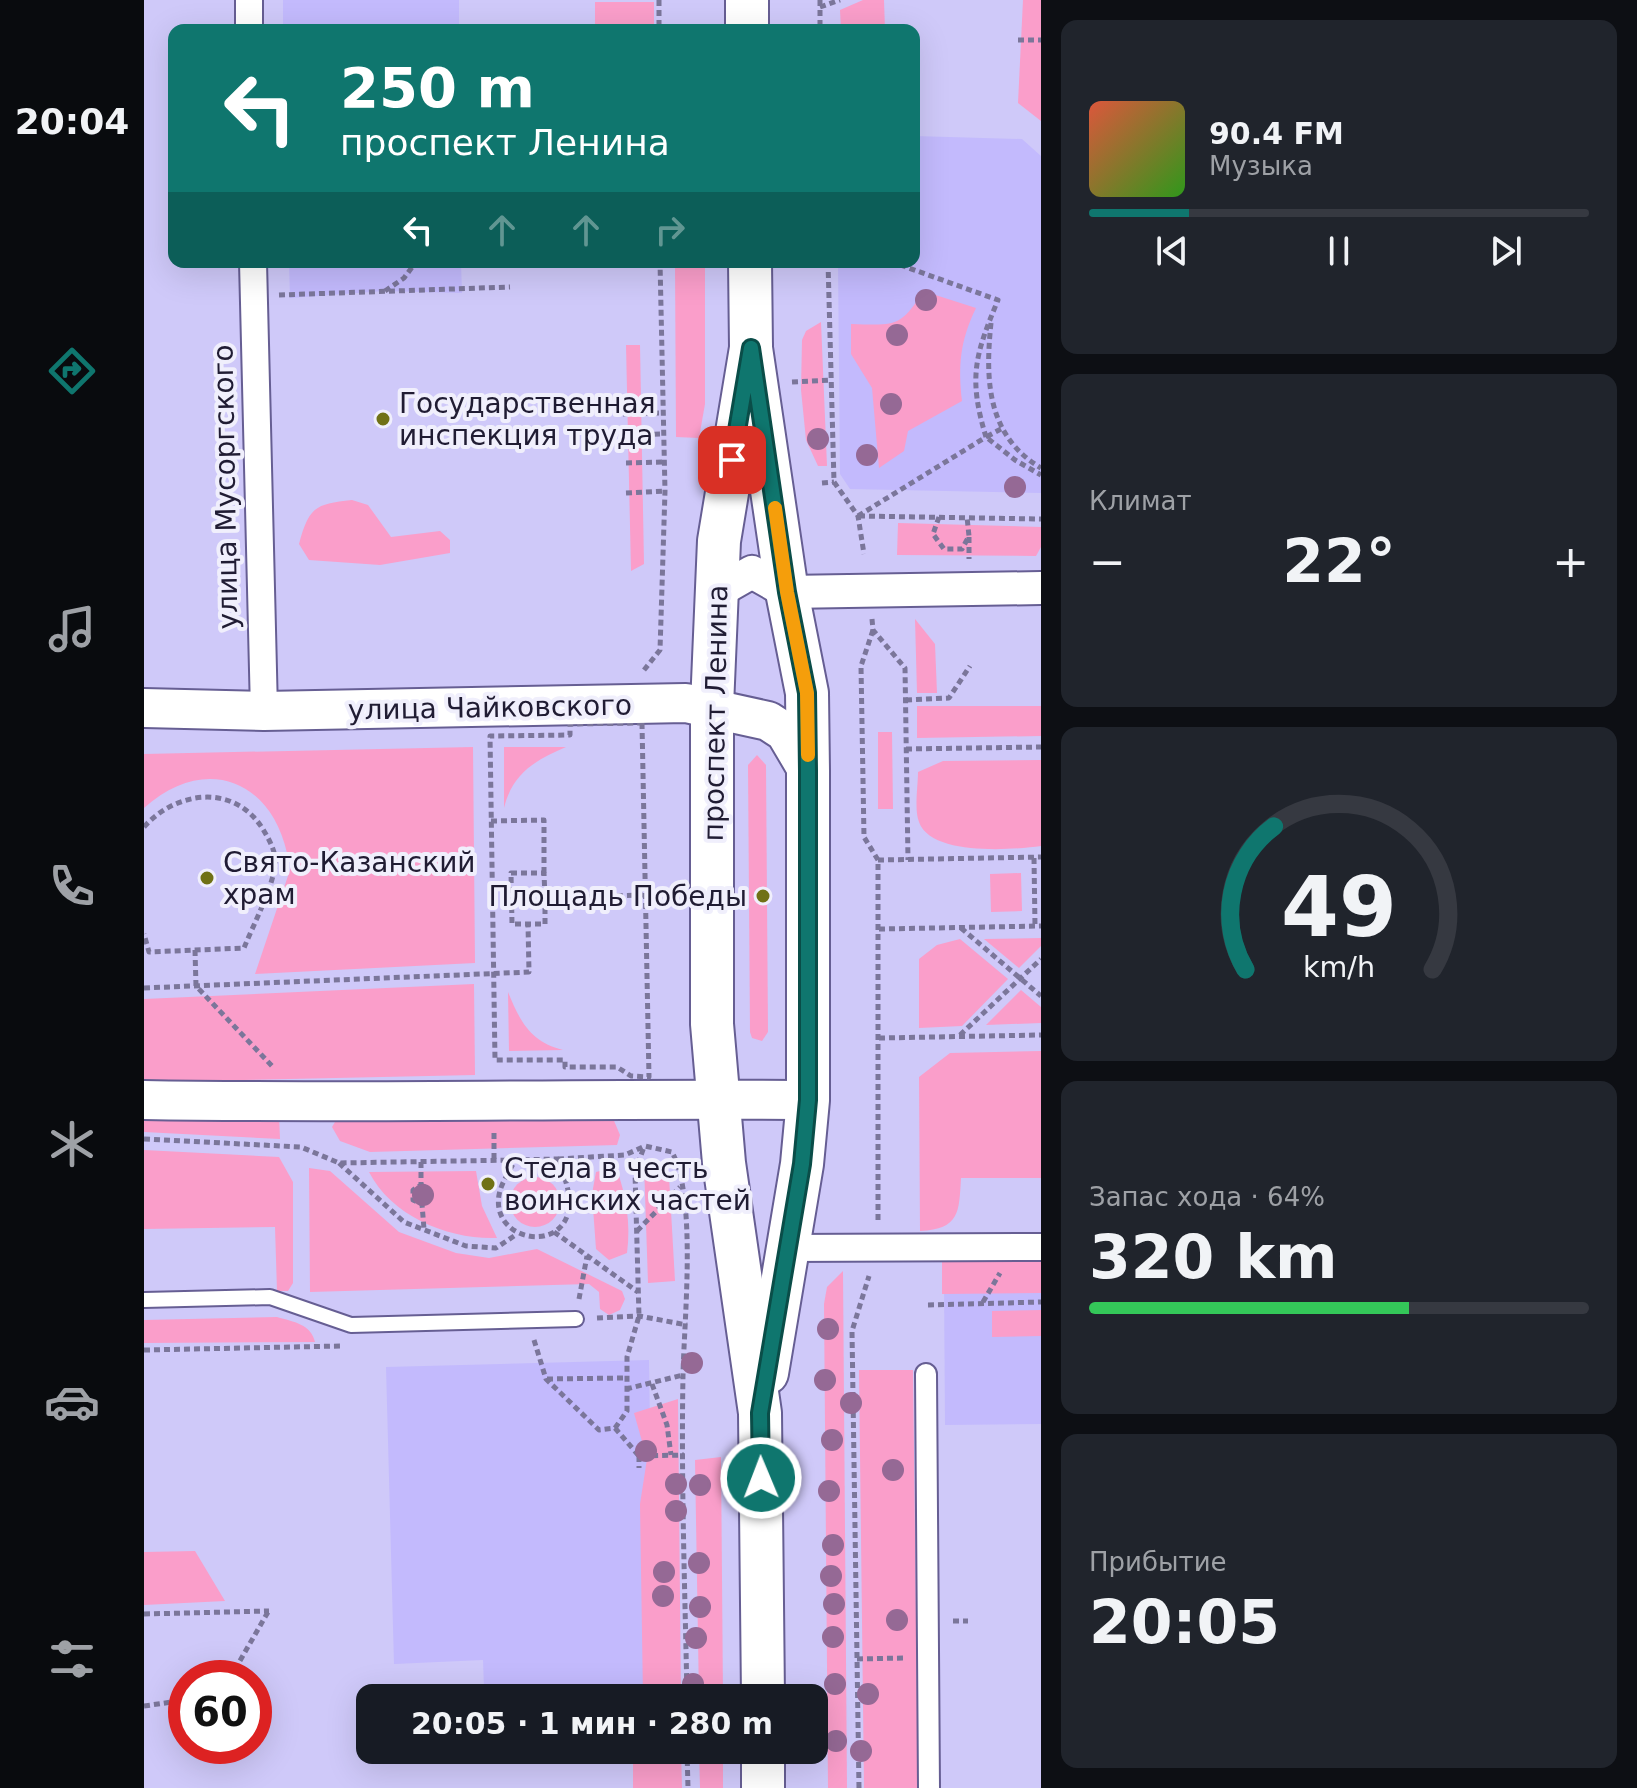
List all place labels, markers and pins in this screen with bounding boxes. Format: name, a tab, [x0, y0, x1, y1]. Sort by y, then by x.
place label: Государственная инспекция труда	[399, 387, 656, 452]
marker: Государственная инспекция труда	[374, 410, 392, 428]
pin	[698, 426, 766, 494]
place label: Свято-Казанский храм	[223, 846, 476, 911]
marker: Свято-Казанский храм	[198, 869, 216, 887]
place label: Площадь Победы	[488, 880, 747, 913]
marker: Площадь Победы	[754, 887, 772, 905]
place label: Стела в честь воинских частей	[504, 1152, 751, 1217]
marker: Стела в честь воинских частей	[479, 1175, 497, 1193]

